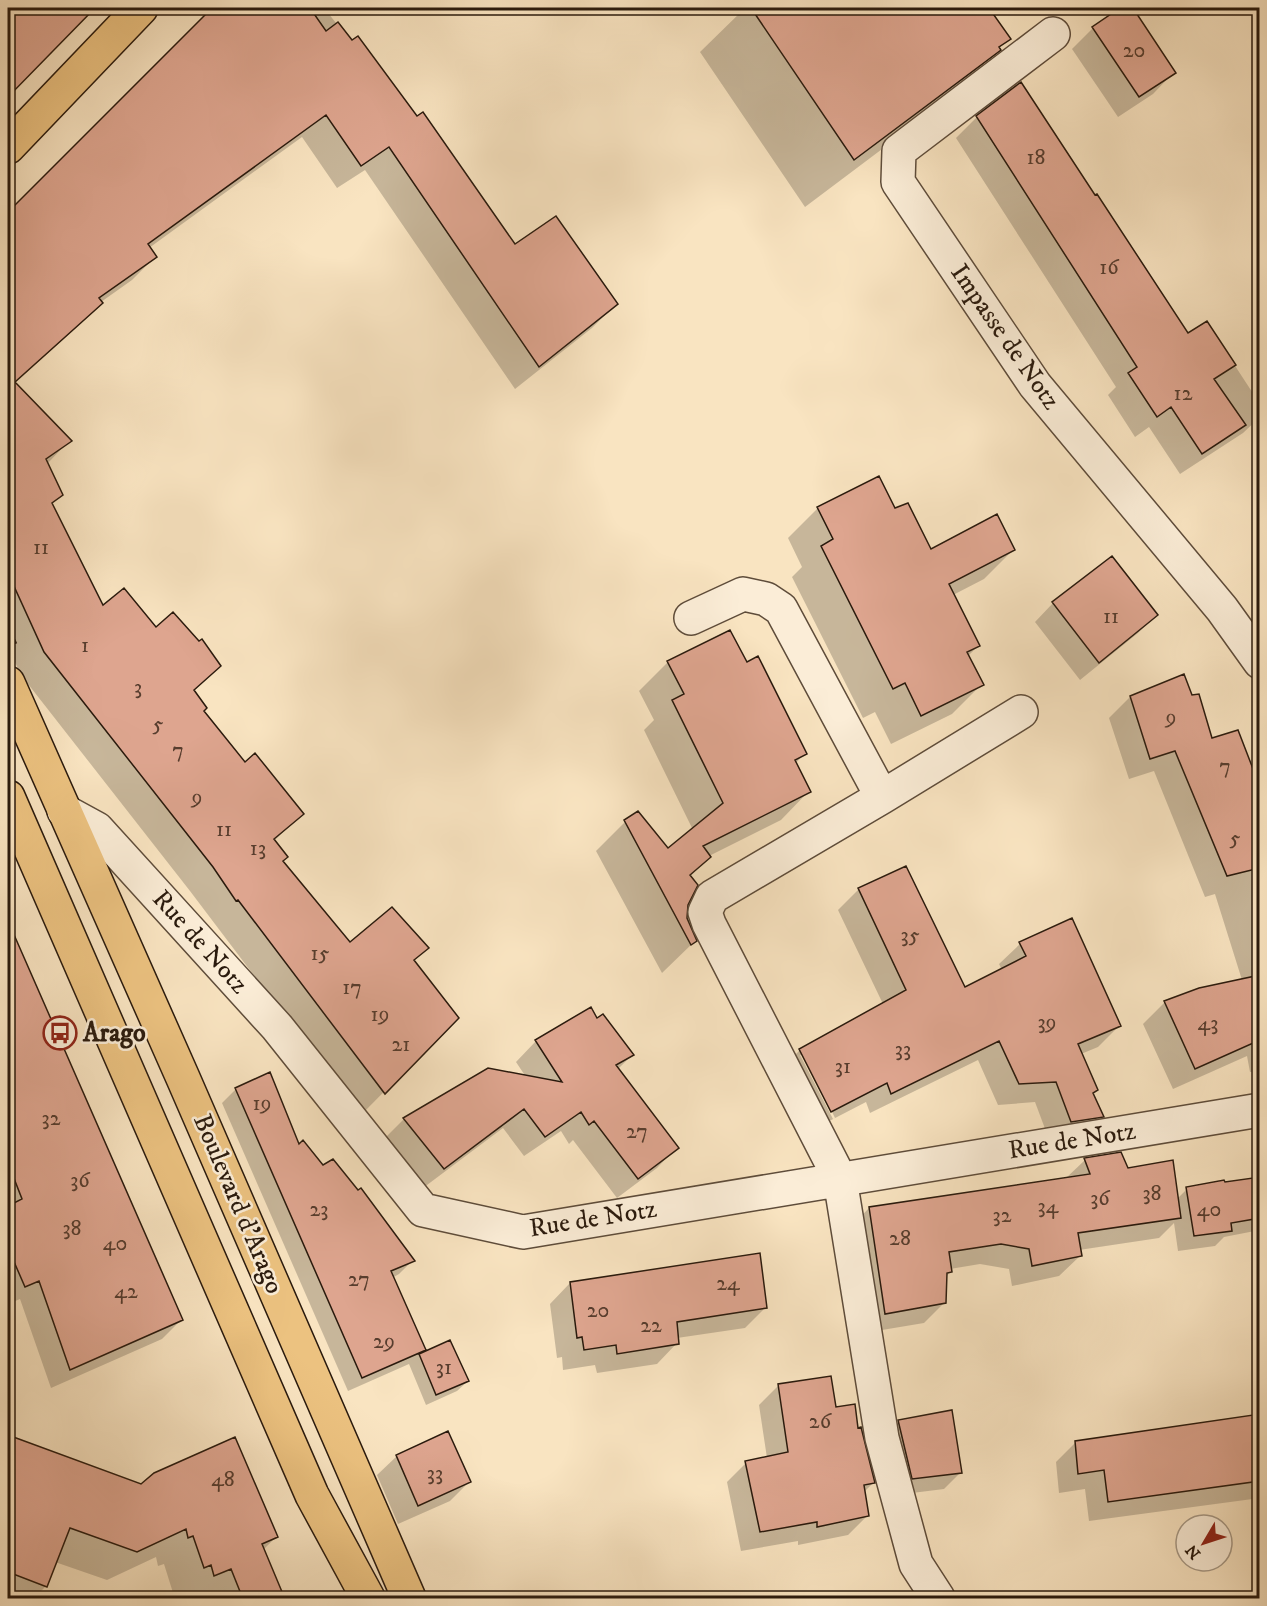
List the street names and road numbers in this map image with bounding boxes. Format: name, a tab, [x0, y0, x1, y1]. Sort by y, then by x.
street label: Impasse de Notz	[943, 258, 1067, 416]
street label: Rue de Notz	[145, 883, 255, 1001]
street label: Boulevard d'Arago	[185, 1109, 291, 1299]
street label: Rue de Notz	[1006, 1115, 1138, 1167]
street label: Rue de Notz	[527, 1193, 659, 1245]

